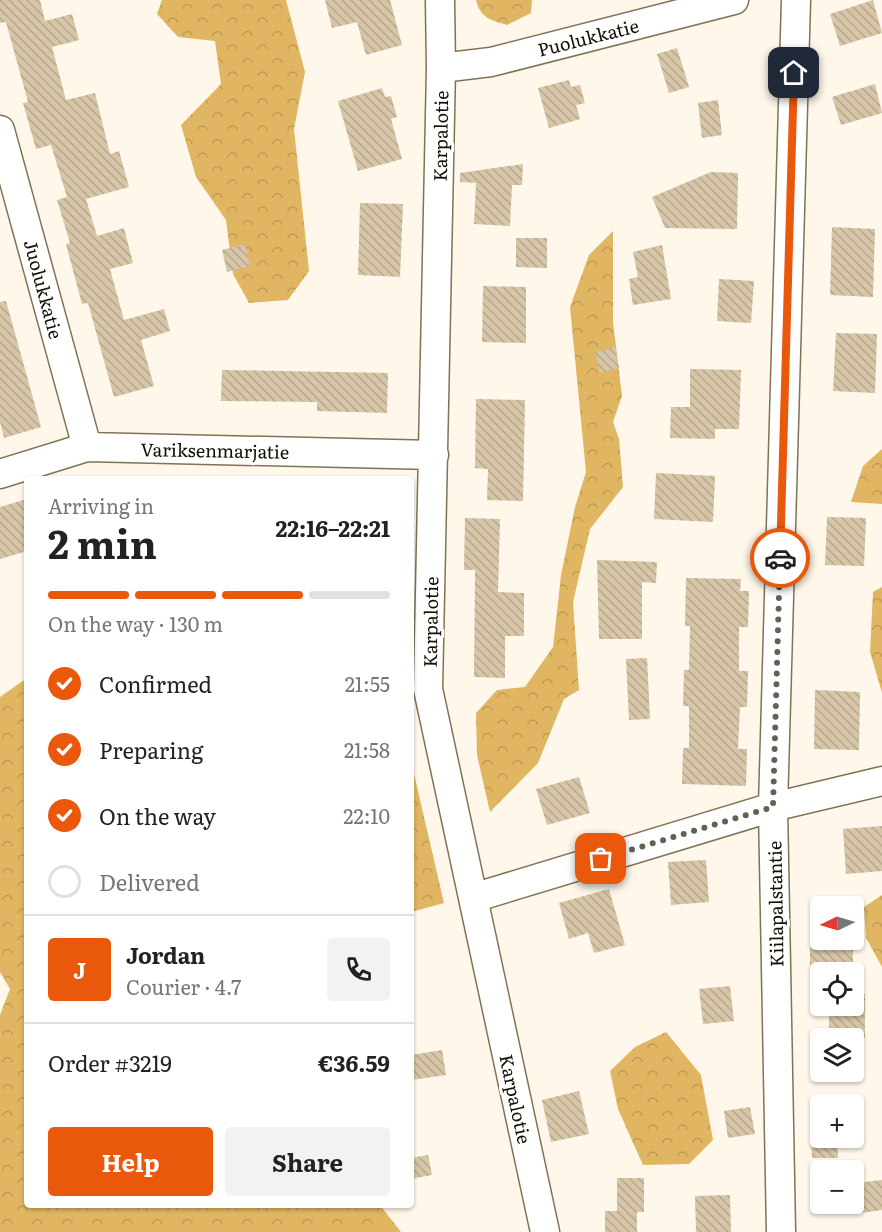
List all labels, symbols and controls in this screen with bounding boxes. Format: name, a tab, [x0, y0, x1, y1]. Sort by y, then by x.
street label: Puolukkatie	[535, 11, 641, 63]
pin	[768, 47, 819, 98]
icon: home	[777, 56, 810, 89]
street label: Karpalotie	[426, 90, 454, 182]
street label: Juolukkatie	[18, 236, 70, 342]
street label: Variksenmarjatie	[140, 435, 290, 465]
text: Arriving in	[48, 490, 154, 520]
text: 22:16–22:21	[275, 511, 390, 544]
text: 2 min	[48, 513, 157, 571]
courier	[750, 528, 810, 588]
icon: car	[764, 542, 797, 575]
street label: Karpalotie	[416, 576, 444, 668]
text: On the way · 130 m	[48, 608, 223, 638]
icon: check	[48, 667, 81, 700]
text: Confirmed	[99, 667, 212, 700]
text: 21:55	[345, 668, 390, 698]
icon: check	[48, 733, 81, 766]
text: Preparing	[99, 733, 203, 766]
text: 21:58	[344, 734, 390, 764]
icon: check	[48, 799, 81, 832]
text: On the way	[99, 799, 216, 832]
text: 22:10	[343, 800, 390, 830]
pin	[575, 833, 626, 884]
street label: Kiilapalstantie	[760, 841, 790, 967]
icon: bag	[584, 842, 617, 875]
text: Delivered	[99, 865, 200, 898]
north arrow	[810, 896, 864, 950]
map controls	[810, 896, 864, 1214]
text: Jordan	[126, 938, 205, 971]
button: phone	[327, 938, 390, 1001]
text: J	[73, 953, 86, 986]
button: locate	[810, 962, 864, 1016]
text: Courier · 4.7	[126, 971, 241, 1001]
button: layers	[810, 1028, 864, 1082]
text: Order #3219	[48, 1046, 172, 1079]
text: €36.59	[318, 1046, 390, 1079]
street label: Karpalotie	[493, 1052, 539, 1146]
button: +	[810, 1094, 864, 1148]
button: Help	[48, 1127, 213, 1196]
button: Share	[225, 1127, 390, 1196]
button: −	[810, 1160, 864, 1214]

